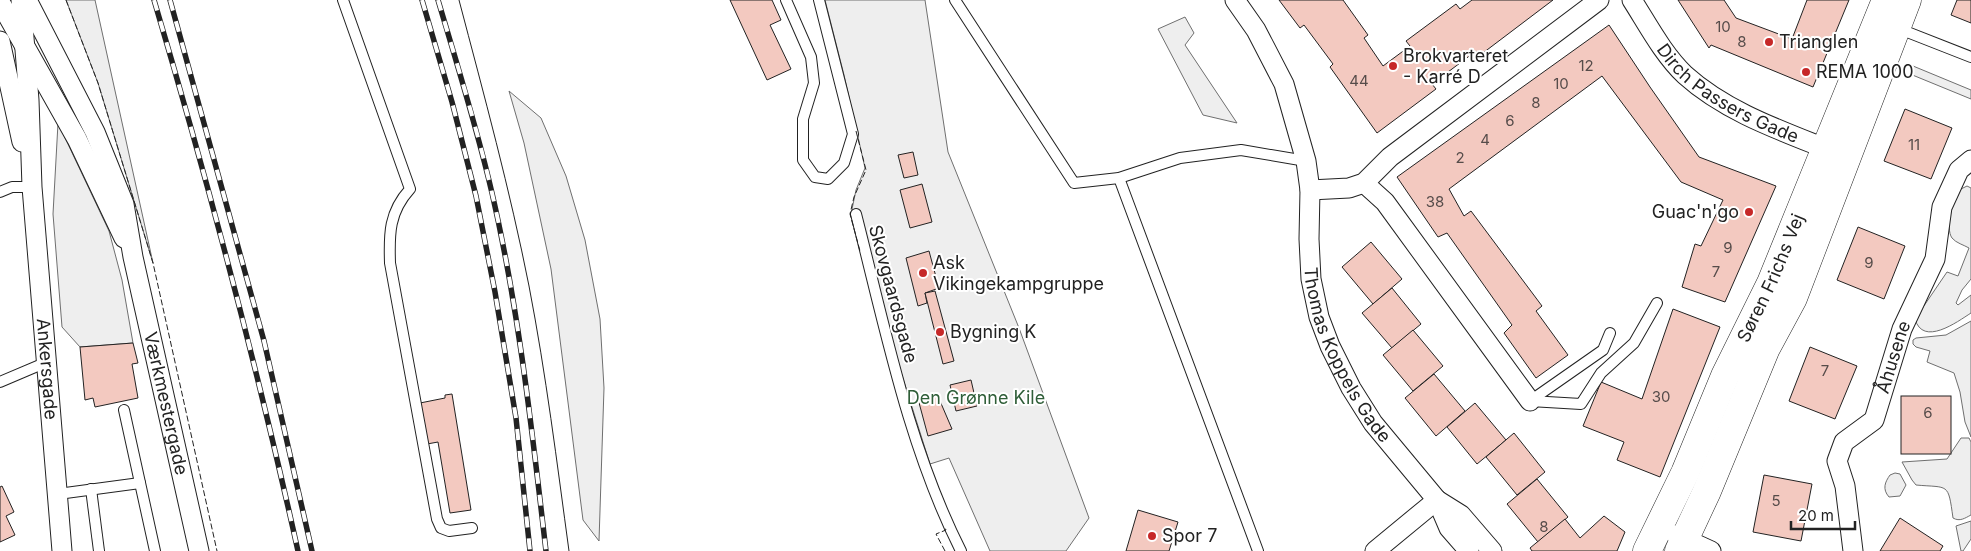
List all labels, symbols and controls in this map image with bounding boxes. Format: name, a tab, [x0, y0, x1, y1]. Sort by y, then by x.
house number: 10	[1715, 17, 1731, 36]
place label: Trianglen	[1779, 31, 1858, 52]
house number: 8	[1737, 32, 1747, 51]
marker: Trianglen	[1763, 36, 1775, 48]
street label: Dirch Passers Gade	[1653, 40, 1802, 147]
place label: Brokvarteret - Karré D	[1403, 45, 1508, 87]
house number: 12	[1578, 56, 1594, 75]
marker: Brokvarteret - Karré D	[1387, 60, 1399, 72]
place label: REMA 1000	[1816, 61, 1914, 82]
marker: REMA 1000	[1800, 66, 1812, 78]
house number: 44	[1349, 71, 1369, 90]
house number: 10	[1553, 74, 1569, 93]
house number: 8	[1531, 93, 1541, 112]
house number: 6	[1505, 111, 1515, 130]
house number: 4	[1480, 130, 1490, 149]
house number: 11	[1908, 135, 1920, 154]
house number: 2	[1455, 148, 1465, 167]
house number: 38	[1426, 192, 1444, 211]
place label: Guac'n'go	[1652, 201, 1739, 222]
marker: Guac'n'go	[1743, 206, 1755, 218]
street label: Søren Frichs Vej	[1732, 210, 1808, 345]
street label: Skovgaardsgade	[865, 222, 922, 365]
house number: 9	[1723, 238, 1733, 257]
place label: Ask Vikingekampgruppe	[933, 252, 1104, 294]
house number: 9	[1864, 253, 1874, 272]
house number: 7	[1712, 262, 1720, 281]
street label: Thomas Koppels Gade	[1300, 266, 1396, 446]
marker: Ask Vikingekampgruppe	[917, 267, 929, 279]
street label: Ankersgade	[33, 317, 62, 421]
street label: Åhusene	[1870, 317, 1914, 396]
place label: Bygning K	[950, 321, 1036, 342]
marker: Bygning K	[934, 326, 946, 338]
street label: Værkmestergade	[140, 330, 193, 477]
house number: 7	[1821, 361, 1829, 380]
park label: Den Grønne Kile	[907, 387, 1045, 408]
house number: 30	[1652, 387, 1670, 406]
house number: 6	[1923, 403, 1933, 422]
house number: 5	[1771, 491, 1781, 510]
scale bar	[1791, 498, 1855, 530]
text: 20 m	[1798, 506, 1834, 525]
house number: 8	[1539, 517, 1549, 536]
place label: Spor 7	[1162, 525, 1217, 546]
marker: Spor 7	[1146, 530, 1158, 542]

